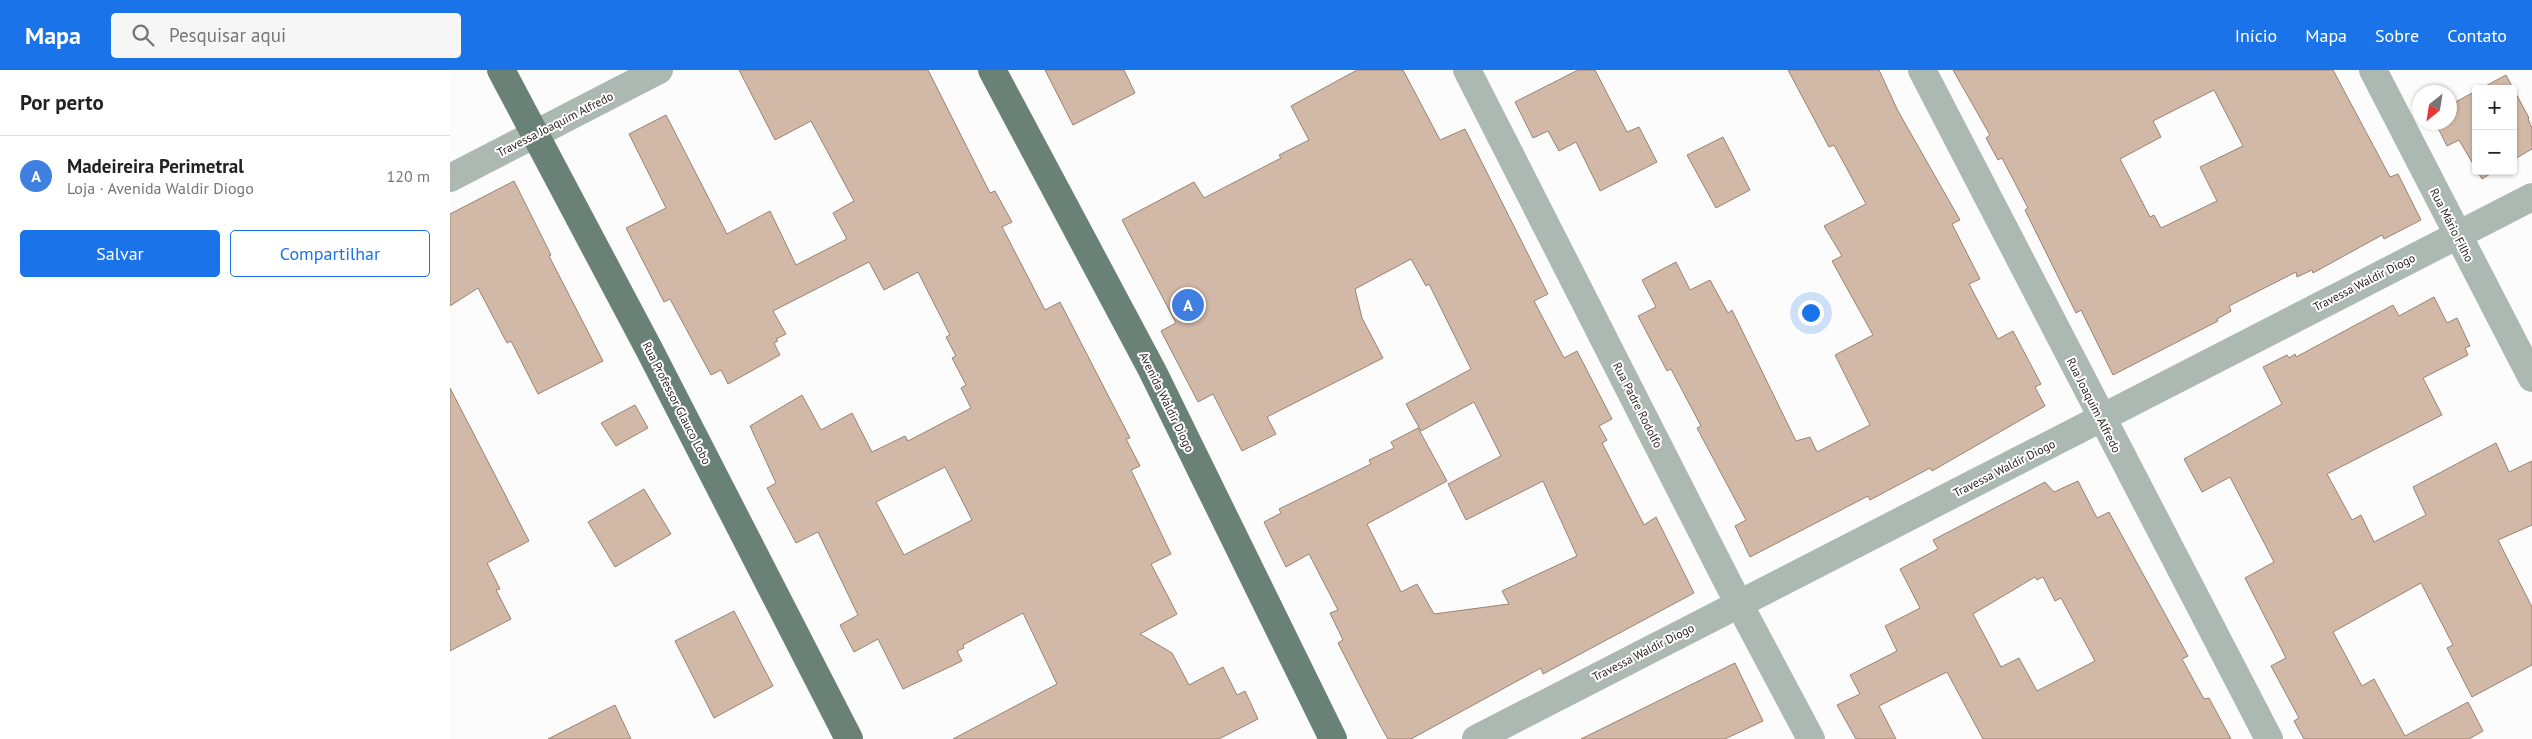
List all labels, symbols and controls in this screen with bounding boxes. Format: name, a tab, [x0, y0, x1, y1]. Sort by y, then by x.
search box	[111, 13, 461, 58]
text: Mapa	[25, 20, 81, 51]
icon: search	[129, 21, 157, 49]
text: Pesquisar aqui	[169, 23, 286, 47]
text: Início	[2235, 24, 2277, 47]
text: Mapa	[2305, 24, 2347, 47]
text: Sobre	[2375, 24, 2419, 47]
text: Contato	[2447, 24, 2507, 47]
north arrow	[2412, 85, 2457, 130]
map controls	[2472, 85, 2517, 175]
button: +	[2472, 85, 2517, 130]
street label: Travessa Joaquim Alfredo	[494, 88, 616, 160]
text: Por perto	[20, 89, 104, 116]
button: −	[2472, 130, 2517, 175]
text: Madeireira Perimetral	[67, 154, 244, 178]
text: A	[31, 166, 41, 186]
text: 120 m	[387, 166, 430, 186]
text: Loja · Avenida Waldir Diogo	[67, 178, 254, 198]
street label: Rua Mário Filho	[2427, 186, 2477, 264]
button: Salvar	[20, 230, 220, 277]
button: Compartilhar	[230, 230, 430, 277]
street label: Travessa Waldir Diogo	[2310, 250, 2418, 314]
pin: A	[1172, 286, 1204, 324]
your location	[1798, 300, 1824, 326]
street label: Rua Professor Glauco Lobo	[639, 339, 715, 467]
street label: Avenida Waldir Diogo	[1136, 349, 1198, 455]
street label: Rua Joaquim Alfredo	[2064, 355, 2124, 455]
street label: Rua Padre Rodolfo	[1610, 360, 1666, 450]
street label: Travessa Waldir Diogo	[1950, 436, 2058, 500]
street label: Travessa Waldir Diogo	[1589, 620, 1697, 684]

